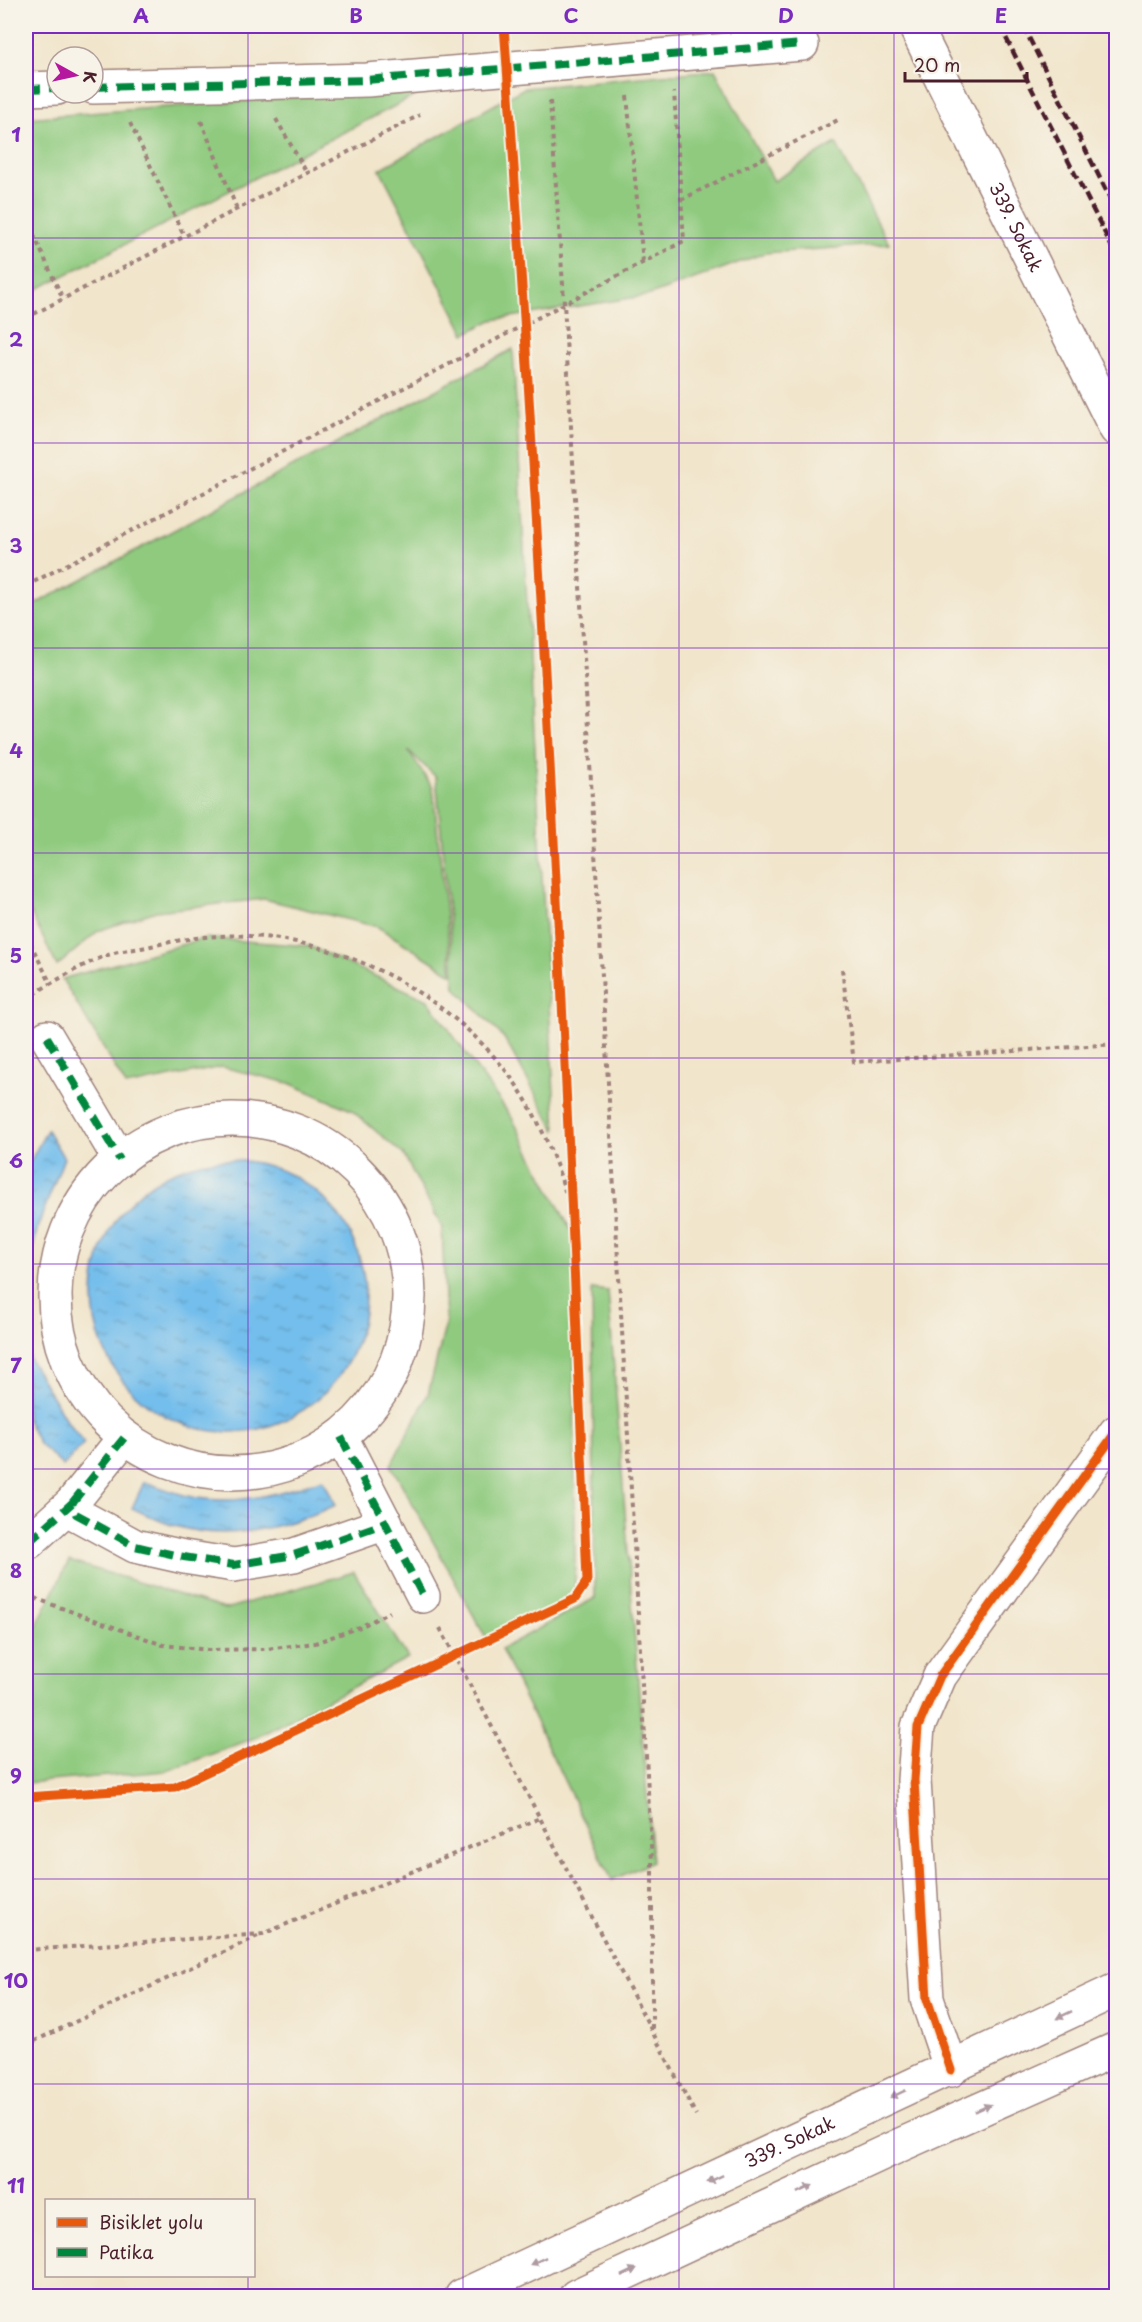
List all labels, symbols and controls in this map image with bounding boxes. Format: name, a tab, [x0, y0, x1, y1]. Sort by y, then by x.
text: A	[133, 0, 149, 30]
text: B	[349, 0, 363, 30]
text: C	[563, 0, 579, 30]
text: D	[778, 0, 794, 30]
text: E	[995, 0, 1007, 30]
north arrow	[45, 45, 105, 105]
scale bar	[905, 45, 1026, 83]
text: 20 m	[914, 51, 960, 78]
text: K	[78, 70, 104, 85]
text: 1	[11, 119, 21, 149]
street label: 339. Sokak	[983, 177, 1051, 276]
text: 2	[9, 324, 23, 354]
text: 3	[9, 530, 23, 560]
text: 4	[9, 735, 23, 765]
text: 5	[10, 940, 22, 970]
text: 6	[9, 1145, 23, 1175]
text: 7	[10, 1350, 22, 1380]
text: 8	[10, 1555, 22, 1585]
text: 9	[10, 1760, 22, 1790]
text: 10	[4, 1965, 28, 1995]
one-way arrow	[1055, 2011, 1072, 2020]
one-way arrow	[890, 2090, 907, 2099]
one-way arrow	[974, 2104, 991, 2113]
street label: 339. Sokak	[740, 2108, 839, 2174]
text: 11	[7, 2170, 25, 2200]
one-way arrow	[706, 2175, 723, 2184]
one-way arrow	[797, 2185, 814, 2194]
legend	[45, 2199, 255, 2277]
text: Bisiklet yolu	[99, 2208, 203, 2235]
text: Patika	[99, 2238, 154, 2265]
one-way arrow	[529, 2257, 546, 2266]
one-way arrow	[620, 2267, 637, 2276]

